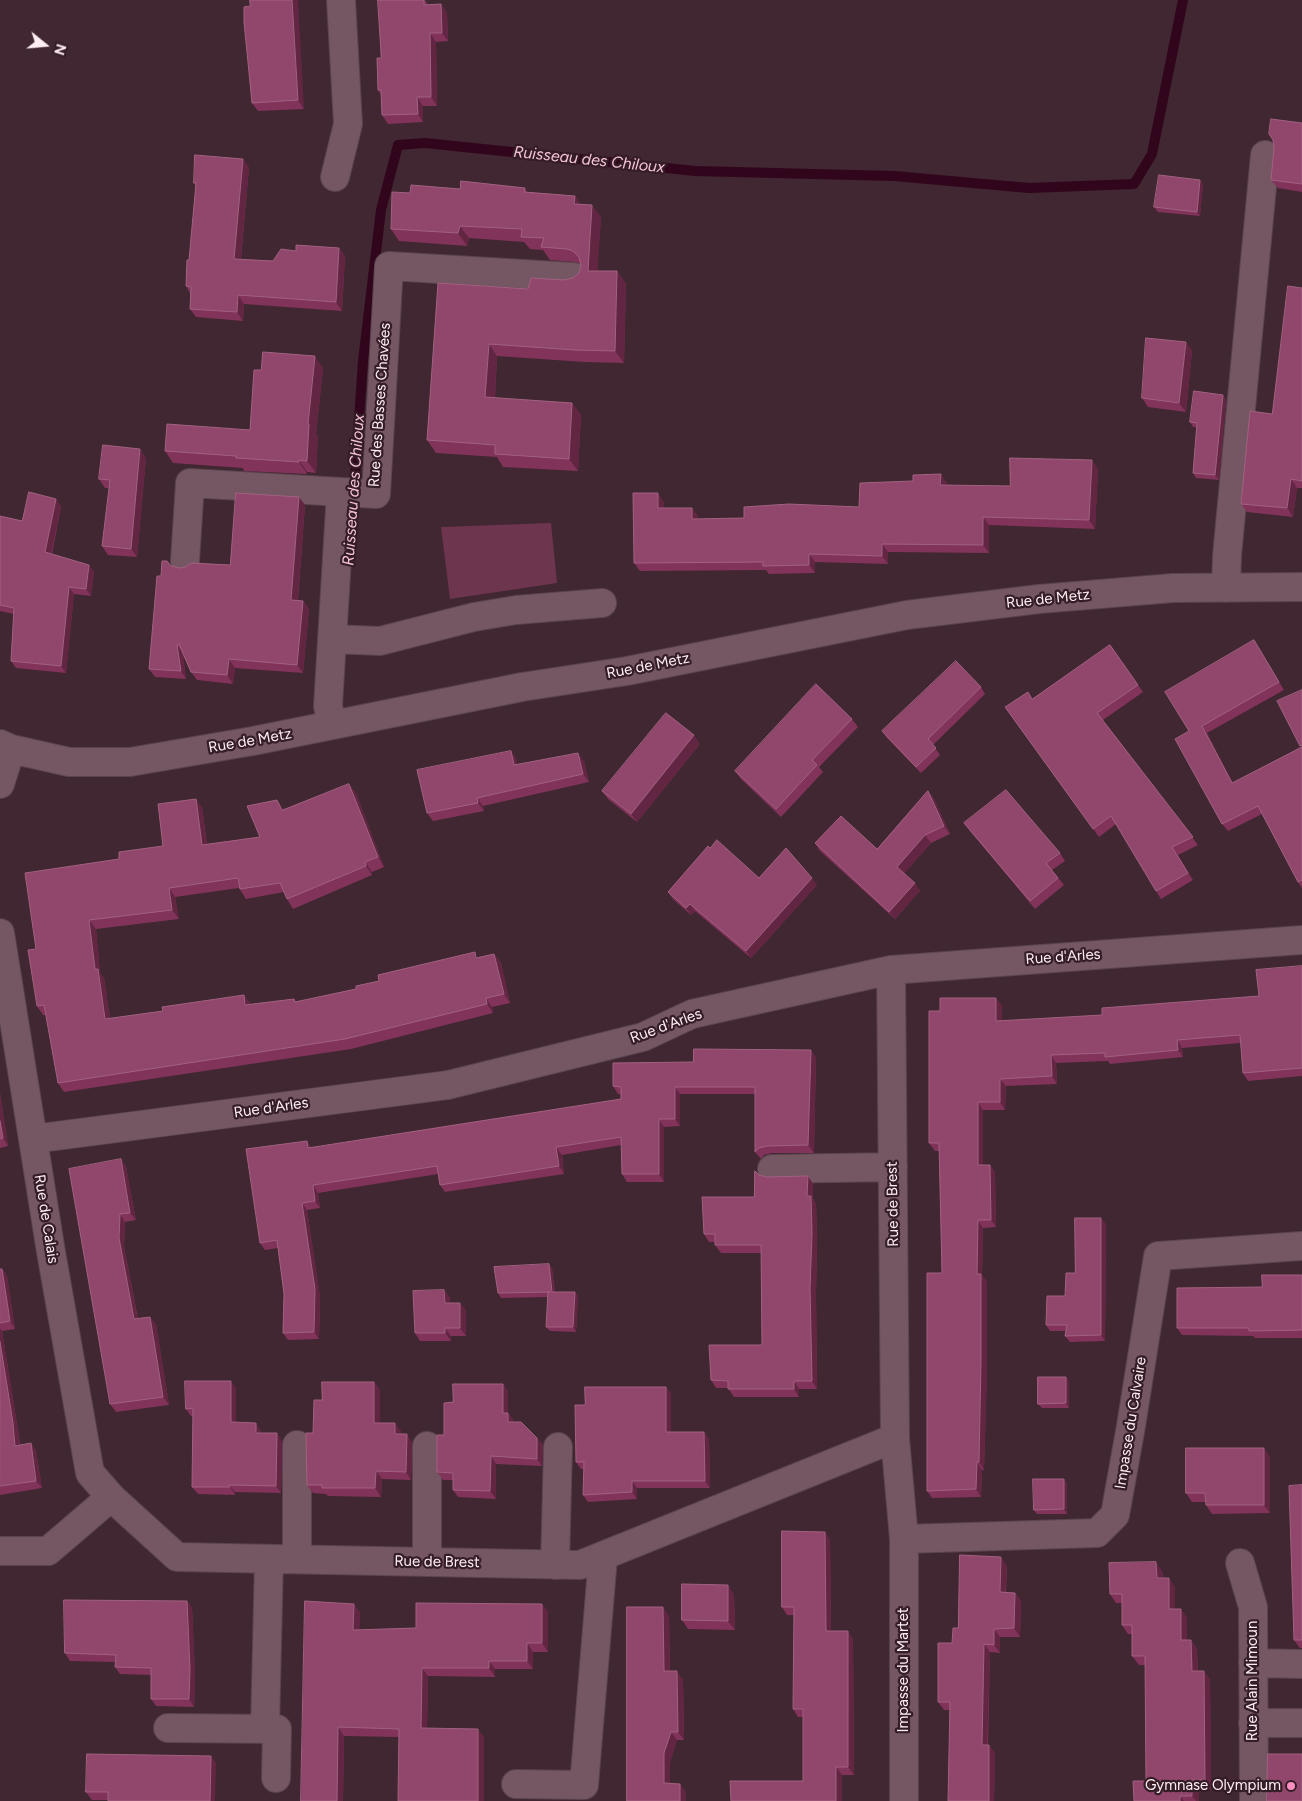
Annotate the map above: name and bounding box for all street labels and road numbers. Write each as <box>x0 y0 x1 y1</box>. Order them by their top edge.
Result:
street label: Rue des Basses Chavées <box>365 322 395 488</box>
street label: Rue de Metz <box>1005 586 1091 612</box>
street label: Rue de Metz <box>605 649 691 683</box>
street label: Rue de Metz <box>207 725 293 757</box>
street label: Rue d'Arles <box>1025 945 1101 969</box>
street label: Rue d'Arles <box>628 1005 704 1047</box>
street label: Rue d'Arles <box>233 1094 309 1122</box>
street label: Rue de Brest <box>883 1161 903 1247</box>
street label: Rue de Calais <box>30 1173 62 1265</box>
street label: Impasse du Calvaire <box>1112 1355 1150 1491</box>
street label: Rue de Brest <box>394 1552 480 1572</box>
street label: Impasse du Martet <box>895 1608 913 1732</box>
street label: Rue Alain Mimoun <box>1244 1621 1262 1741</box>

